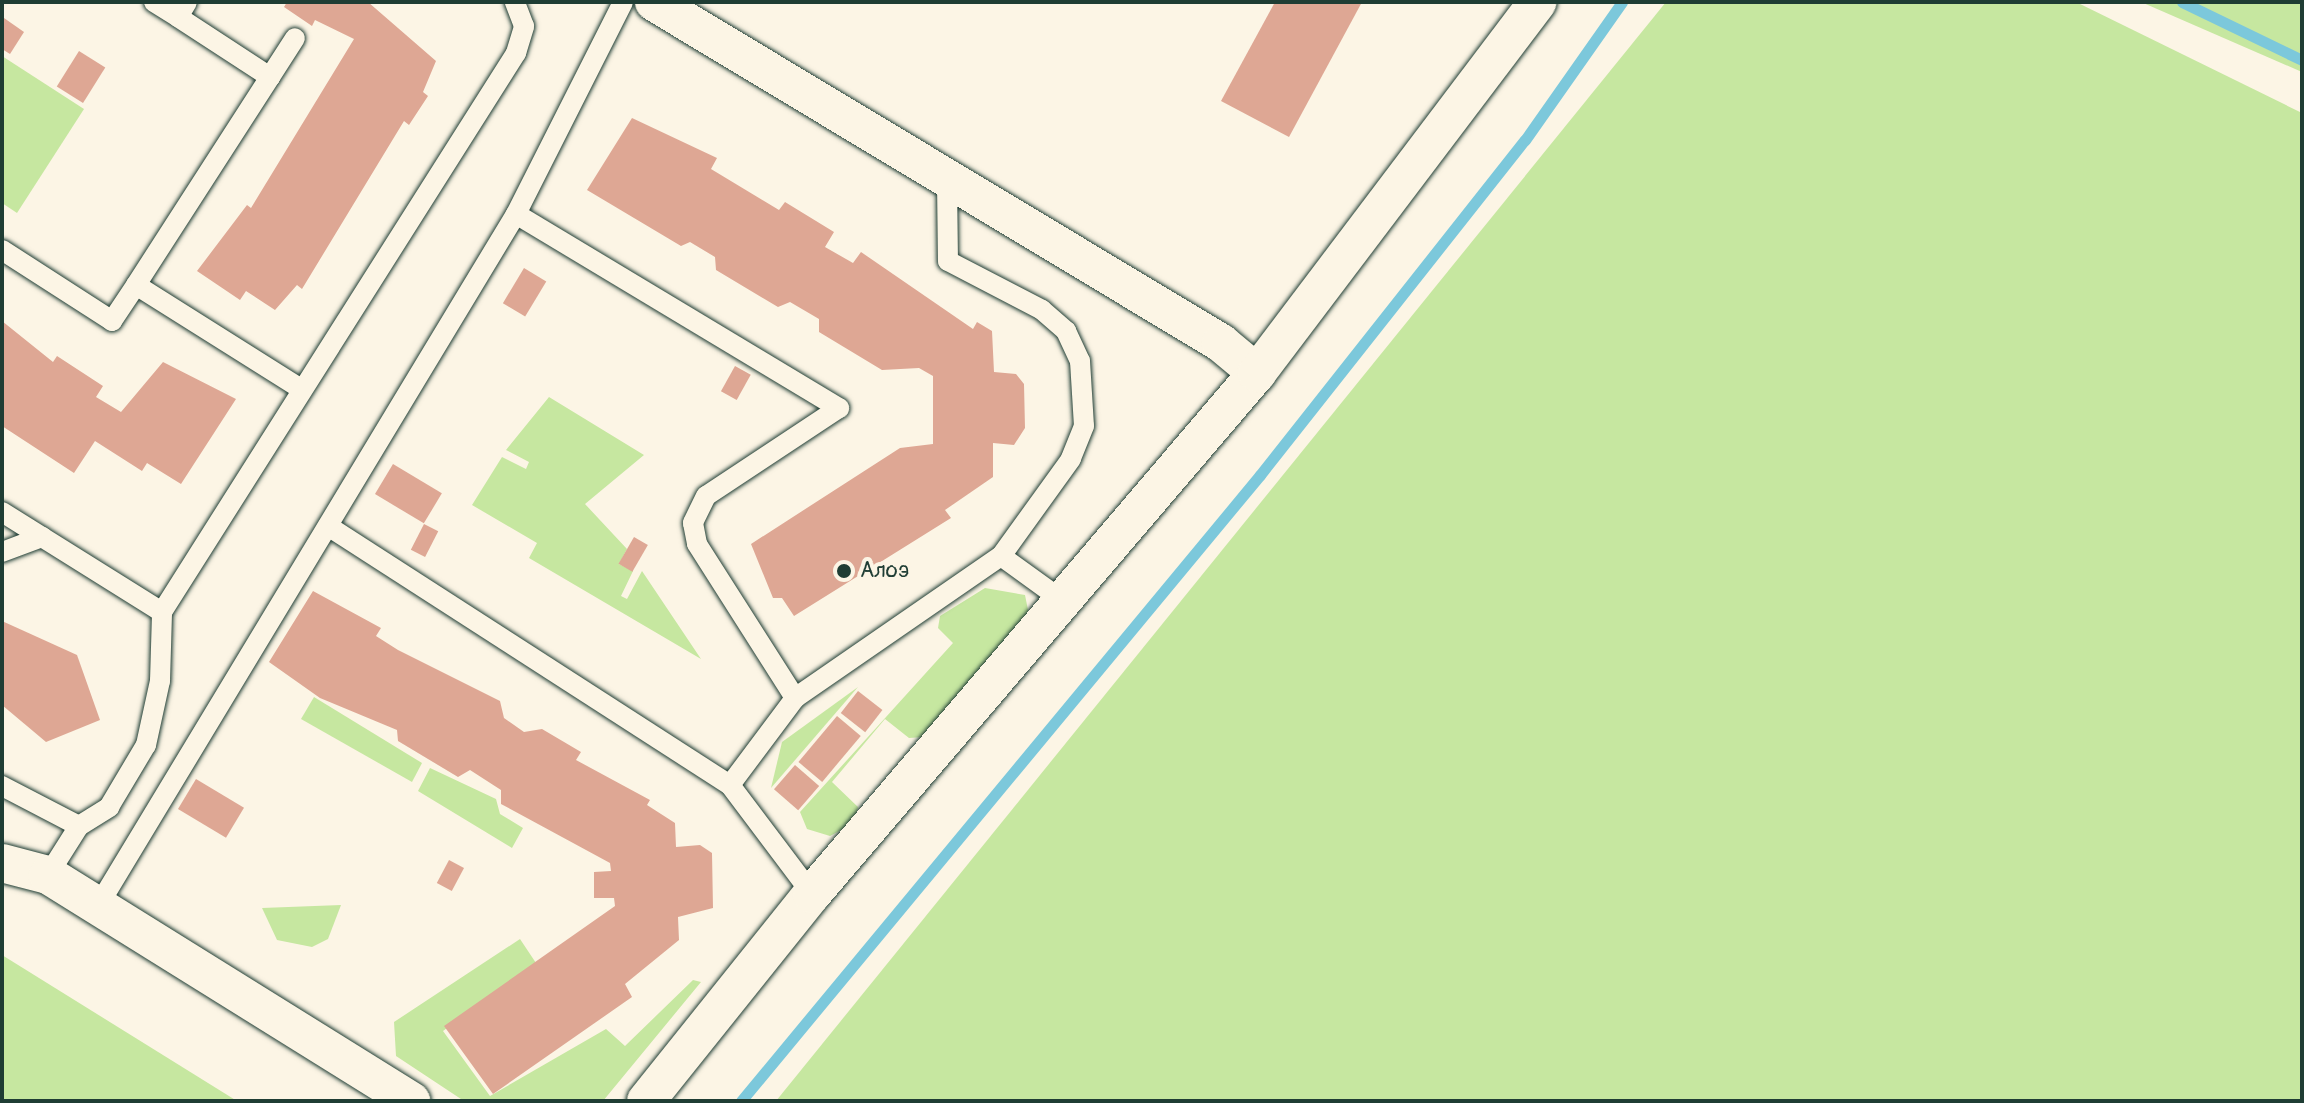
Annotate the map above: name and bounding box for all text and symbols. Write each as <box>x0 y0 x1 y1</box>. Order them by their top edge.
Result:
place label: Алоэ <box>860 558 909 584</box>
marker: Алоэ <box>835 562 853 580</box>

